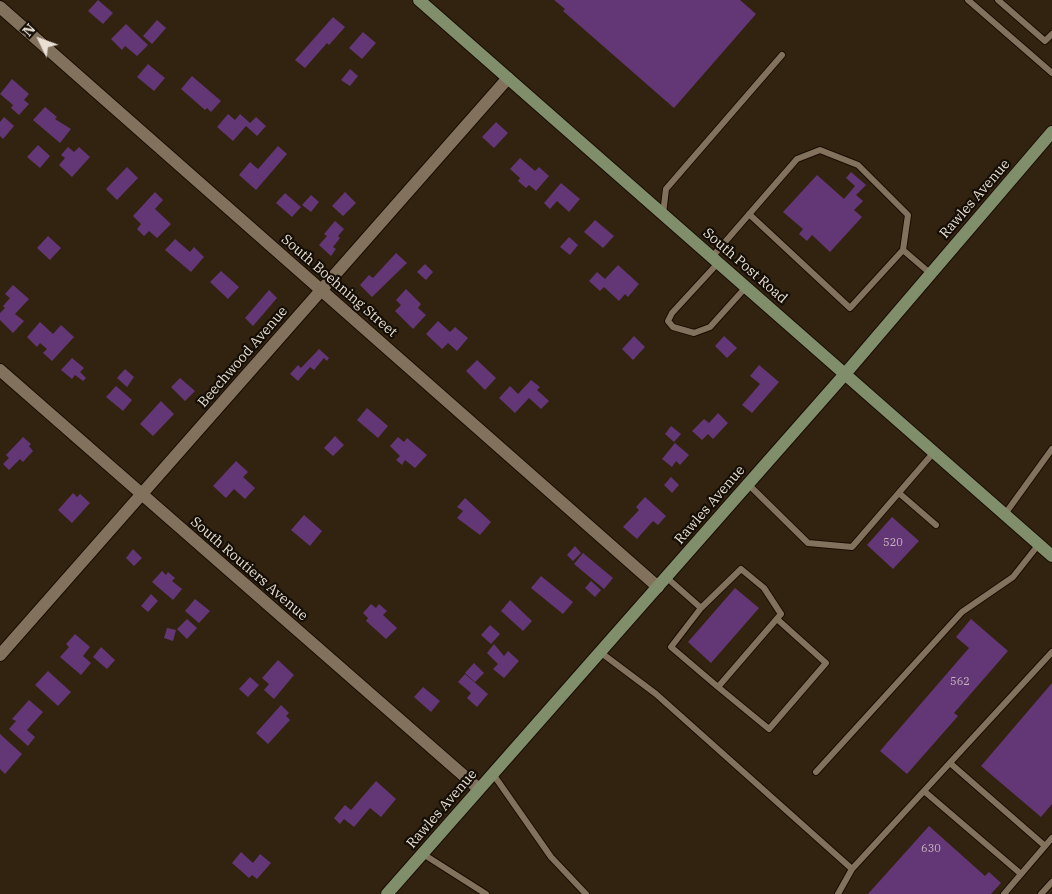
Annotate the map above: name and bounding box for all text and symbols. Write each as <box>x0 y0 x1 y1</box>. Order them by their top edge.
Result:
north arrow <box>15 15 65 65</box>
text: N <box>18 20 39 40</box>
street label: Rawles Avenue <box>936 156 1014 242</box>
street label: South Post Road <box>699 225 791 307</box>
street label: South Boehning Street <box>278 231 400 341</box>
street label: Beechwood Avenue <box>195 303 291 411</box>
street label: Rawles Avenue <box>671 462 749 548</box>
street label: South Routiers Avenue <box>187 514 311 624</box>
house number: 520 <box>883 536 903 550</box>
house number: 562 <box>950 675 970 689</box>
street label: Rawles Avenue <box>403 766 481 852</box>
house number: 630 <box>921 842 941 856</box>

